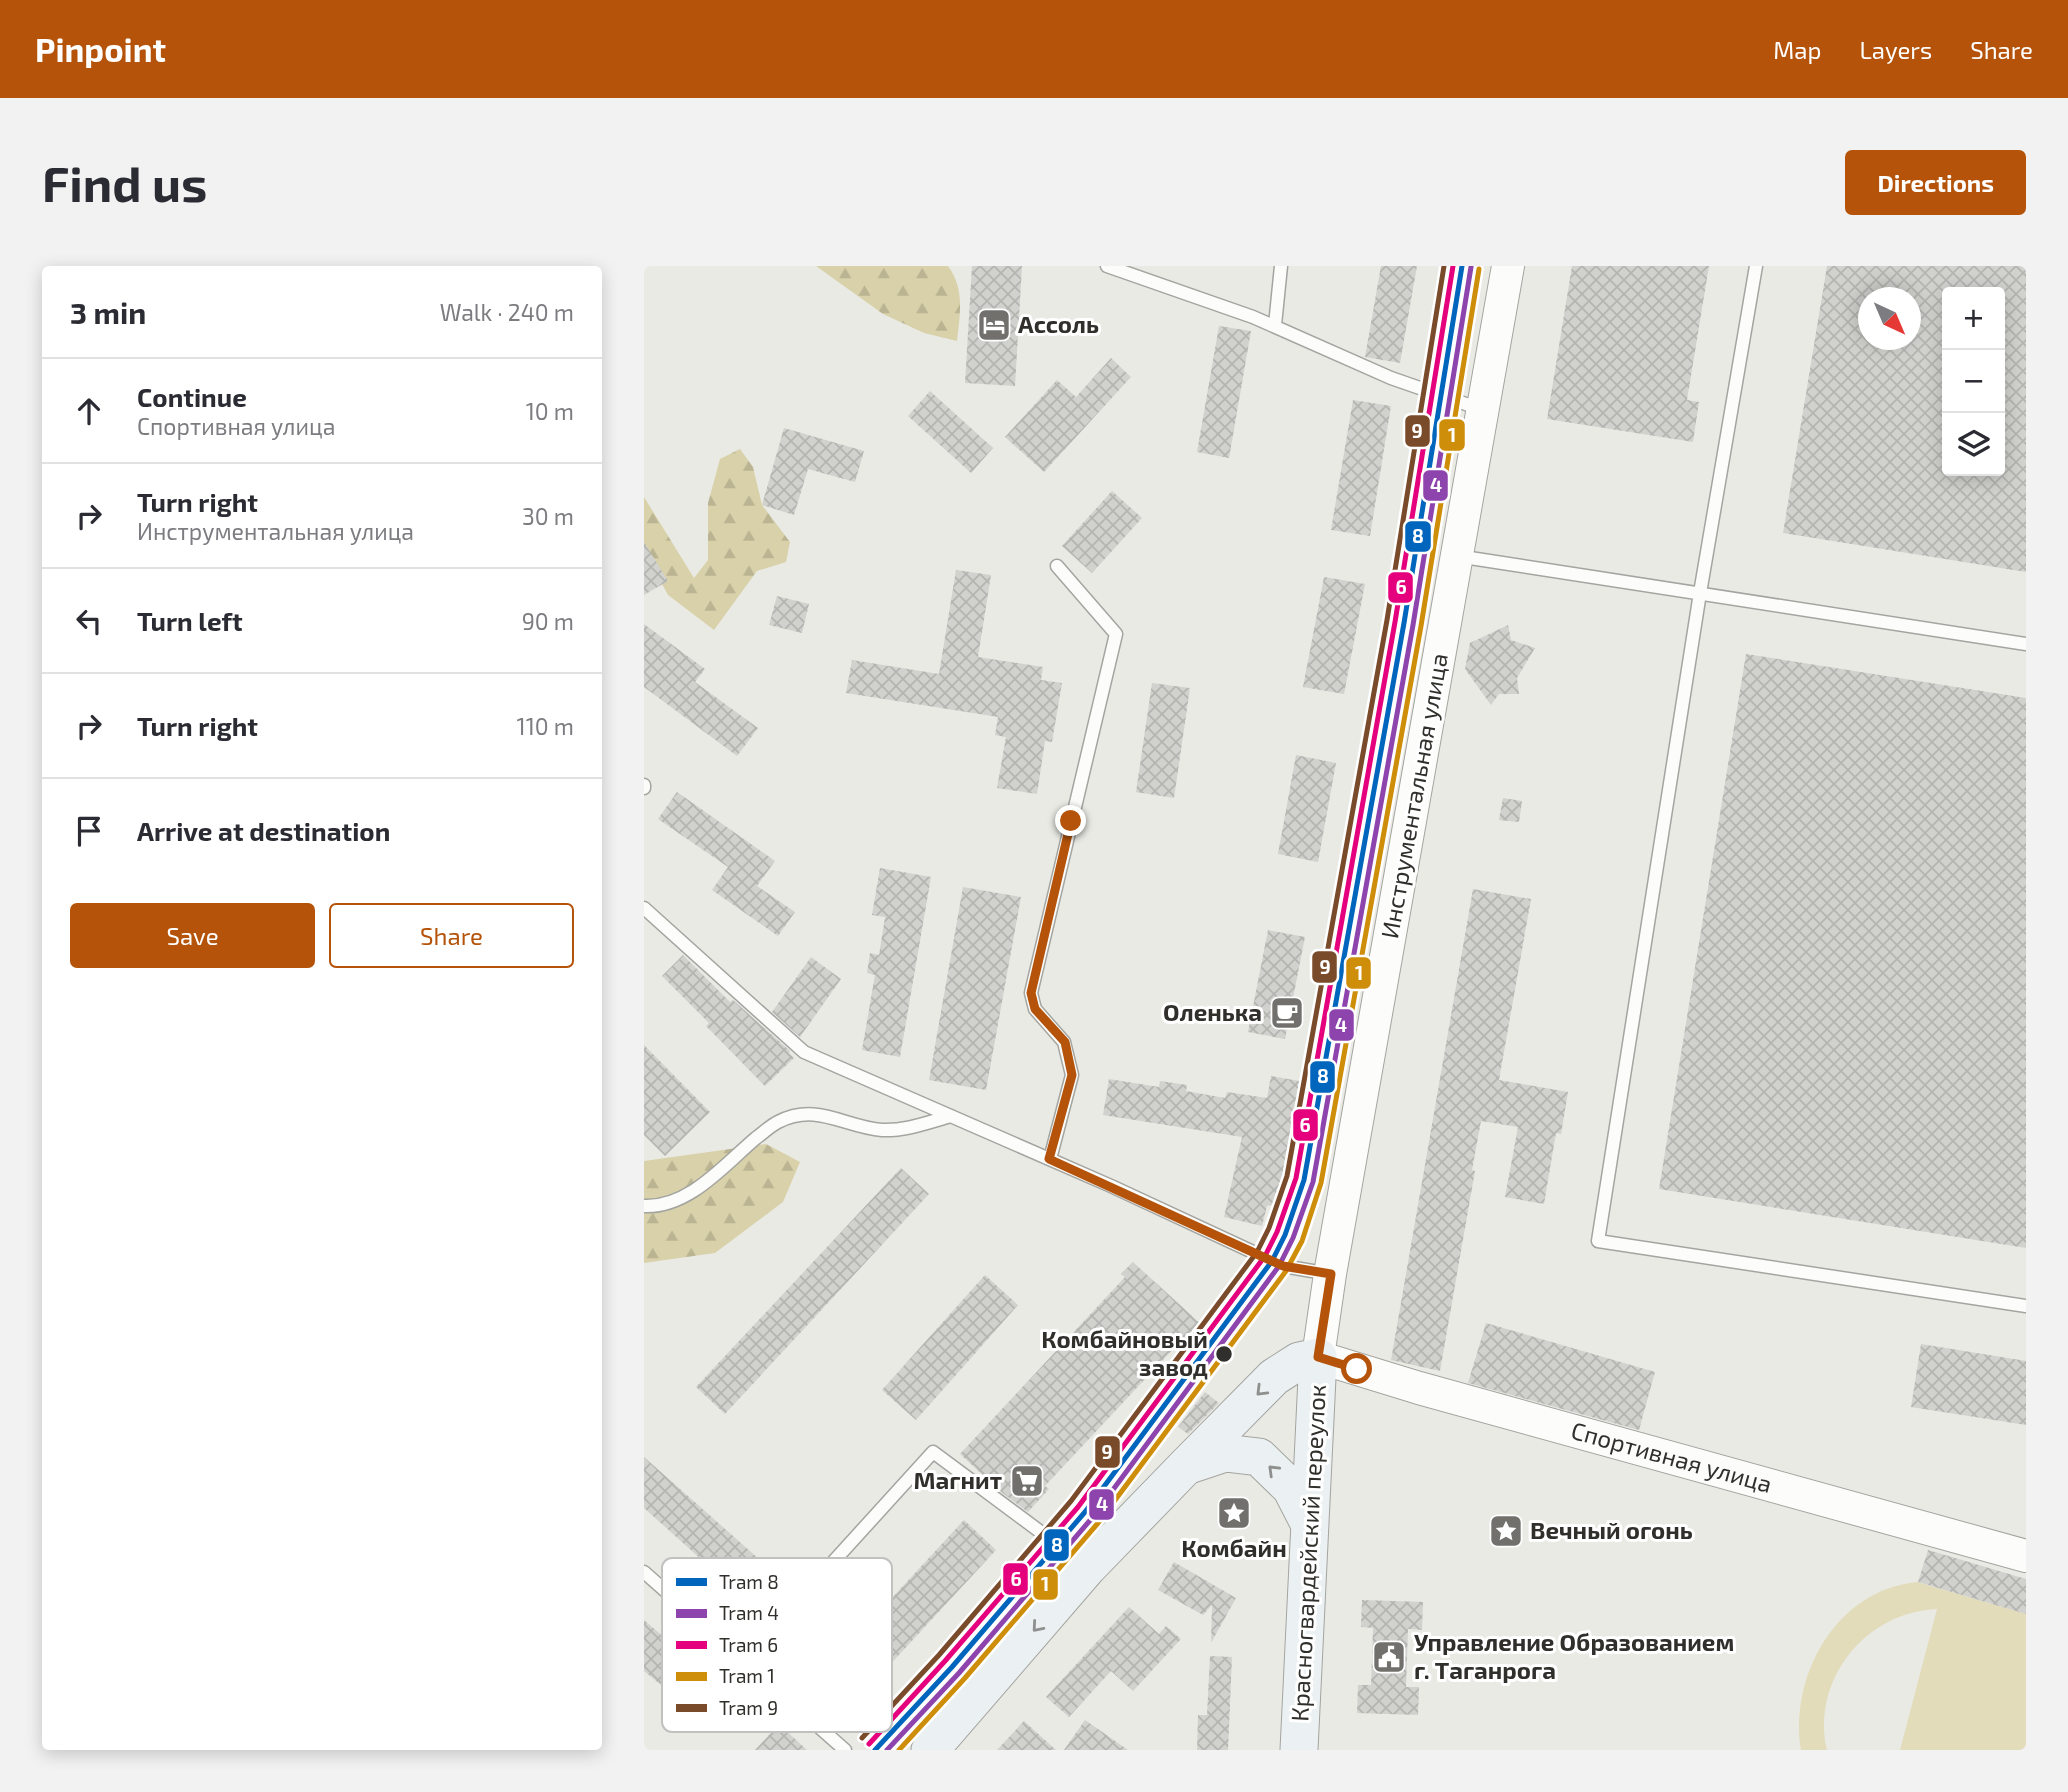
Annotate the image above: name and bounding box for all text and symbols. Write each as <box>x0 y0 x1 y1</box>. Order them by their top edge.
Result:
text: Pinpoint <box>35 29 166 69</box>
text: Map <box>1773 35 1821 64</box>
text: Layers <box>1859 35 1932 64</box>
text: Share <box>1970 35 2033 64</box>
button: Directions <box>1845 150 2026 215</box>
text: Find us <box>42 153 207 212</box>
north arrow <box>1858 287 1921 350</box>
map controls <box>1942 287 2005 476</box>
button: + <box>1942 287 2005 350</box>
text: 3 min <box>70 294 146 330</box>
text: Walk · 240 m <box>440 298 574 326</box>
hotel icon: Ассоль <box>975 306 1013 344</box>
place label: Ассоль <box>1018 309 1099 338</box>
button: − <box>1942 350 2005 413</box>
text: Continue <box>137 381 247 412</box>
icon: ahead <box>70 392 108 430</box>
text: 10 m <box>526 397 574 425</box>
text: Спортивная улица <box>137 412 335 440</box>
button: layers <box>1942 413 2005 476</box>
line badge: 9 <box>1404 414 1431 448</box>
line badge: 1 <box>1438 418 1466 452</box>
text: 9 <box>1411 419 1423 442</box>
text: 1 <box>1448 423 1456 446</box>
line badge: 4 <box>1422 469 1449 502</box>
text: 4 <box>1430 473 1442 496</box>
text: Turn right <box>137 486 258 517</box>
icon: right <box>70 497 108 535</box>
text: 30 m <box>522 502 574 530</box>
text: Инструментальная улица <box>137 517 414 545</box>
line badge: 8 <box>1404 520 1432 553</box>
text: 8 <box>1412 524 1424 547</box>
line badge: 6 <box>1387 571 1414 604</box>
text: 6 <box>1395 575 1407 598</box>
icon: left <box>70 602 108 640</box>
text: Turn left <box>137 605 243 636</box>
text: 90 m <box>522 607 574 635</box>
street label: Инструментальная улица <box>1374 651 1454 941</box>
icon: right <box>70 707 108 745</box>
text: Turn right <box>137 710 258 741</box>
text: 110 m <box>517 712 574 740</box>
route end <box>1055 805 1086 836</box>
icon: arrive <box>70 812 108 850</box>
text: Arrive at destination <box>137 815 390 846</box>
button: Save <box>70 903 315 968</box>
button: Share <box>329 903 574 968</box>
line badge: 9 <box>1311 950 1338 984</box>
text: 9 <box>1319 955 1331 978</box>
line badge: 1 <box>1345 956 1372 990</box>
text: 1 <box>1355 961 1363 984</box>
cafe icon: Оленька <box>1268 994 1306 1032</box>
place label: Оленька <box>1163 997 1262 1026</box>
line badge: 4 <box>1328 1008 1355 1042</box>
text: 4 <box>1335 1013 1347 1036</box>
line badge: 8 <box>1309 1060 1336 1094</box>
text: 8 <box>1317 1064 1329 1087</box>
line badge: 6 <box>1292 1108 1319 1142</box>
text: 6 <box>1299 1113 1311 1136</box>
place label: Комбайновый завод <box>1041 1324 1208 1381</box>
marker: Комбайновый завод <box>1214 1344 1234 1364</box>
route start <box>1341 1353 1372 1384</box>
one-way arrow <box>1256 1382 1269 1395</box>
street label: Красногвардейский переулок <box>1284 1383 1332 1722</box>
street label: Спортивная улица <box>1568 1415 1775 1498</box>
line badge: 9 <box>1094 1435 1121 1469</box>
text: 9 <box>1101 1440 1113 1463</box>
supermarket icon: Магнит <box>1008 1462 1046 1500</box>
place label: Магнит <box>913 1465 1002 1494</box>
one-way arrow <box>1269 1466 1282 1479</box>
line badge: 4 <box>1088 1488 1115 1521</box>
text: 4 <box>1096 1492 1108 1515</box>
place icon: Комбайн <box>1215 1494 1253 1532</box>
place icon: Вечный огонь <box>1487 1512 1525 1550</box>
place label: Вечный огонь <box>1530 1515 1693 1544</box>
line badge: 8 <box>1043 1528 1070 1562</box>
text: 8 <box>1051 1533 1063 1556</box>
place label: Комбайн <box>1181 1533 1287 1562</box>
legend <box>662 1558 892 1732</box>
line badge: 6 <box>1002 1562 1029 1596</box>
text: 6 <box>1010 1567 1022 1590</box>
line badge: 1 <box>1032 1568 1059 1601</box>
text: Tram 8 <box>719 1570 779 1593</box>
text: 1 <box>1041 1572 1049 1595</box>
text: Tram 4 <box>719 1601 779 1624</box>
one-way arrow <box>1033 1618 1045 1631</box>
place label: Управление Образованием г. Таганрога <box>1414 1627 1734 1684</box>
text: Tram 6 <box>719 1633 778 1656</box>
public building icon: Управление Образованием г. Таганрога <box>1370 1638 1408 1676</box>
text: Tram 1 <box>719 1664 775 1687</box>
text: Tram 9 <box>719 1696 778 1719</box>

